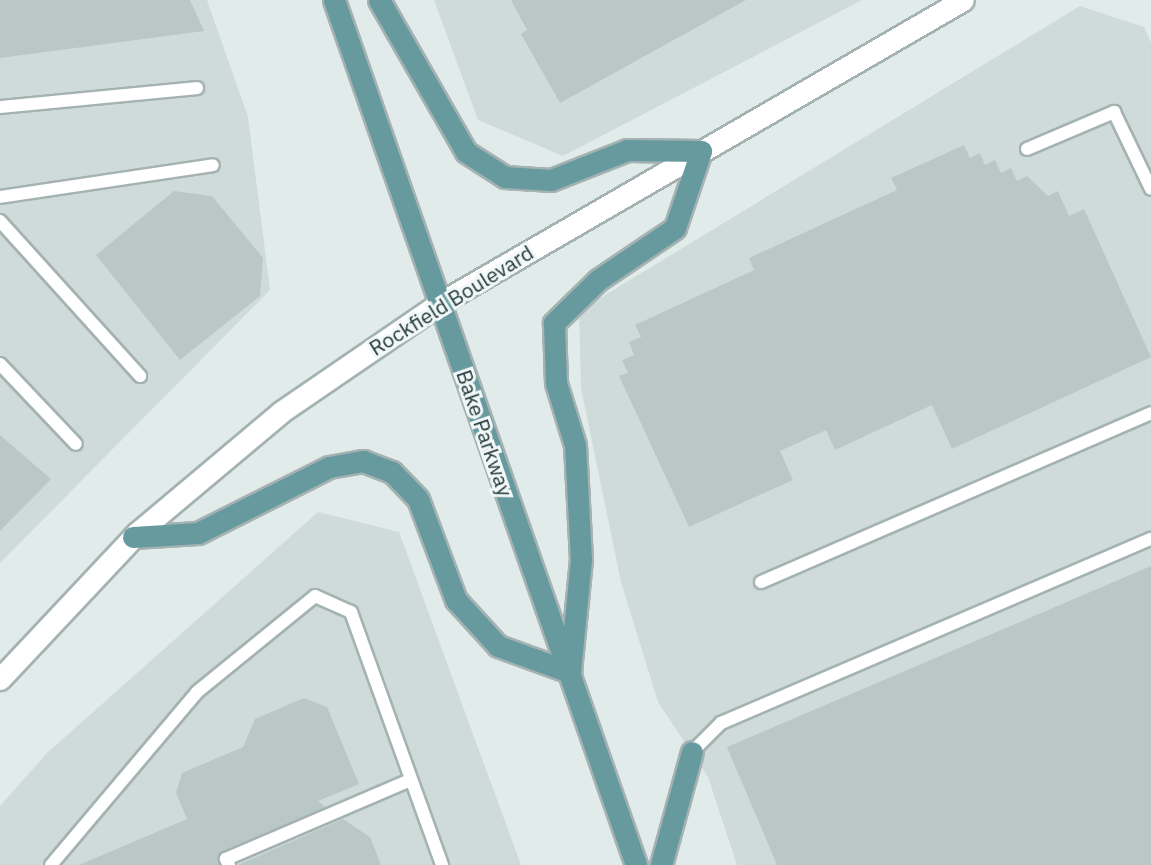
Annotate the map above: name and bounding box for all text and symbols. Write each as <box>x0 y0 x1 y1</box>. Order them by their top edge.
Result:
street label: Rockfield Boulevard <box>364 239 538 361</box>
street label: Bake Parkway <box>452 366 518 500</box>

